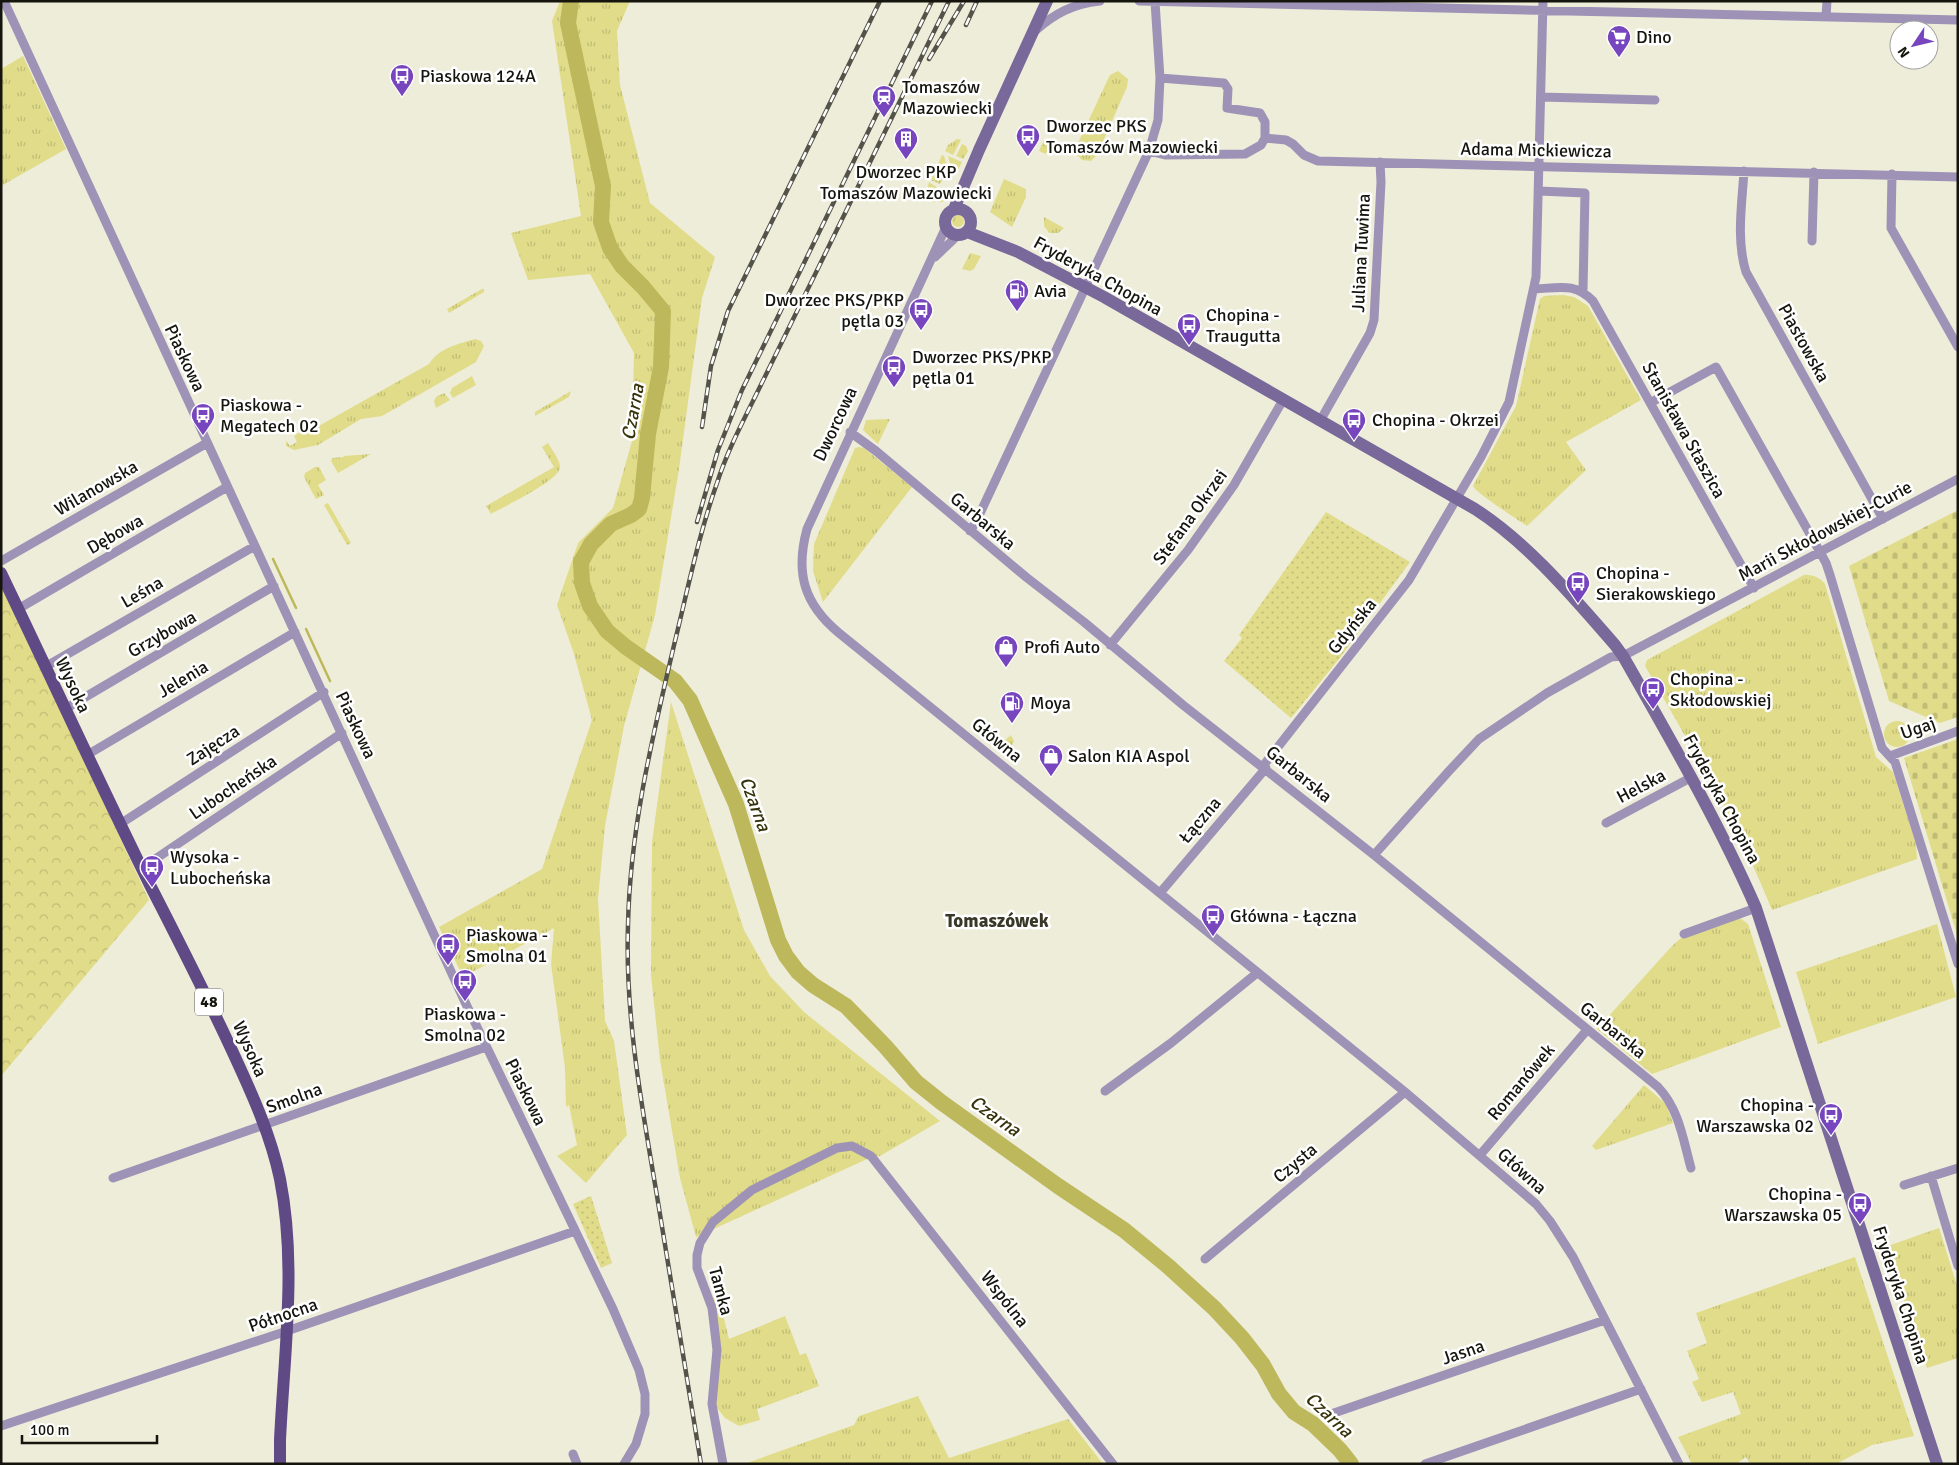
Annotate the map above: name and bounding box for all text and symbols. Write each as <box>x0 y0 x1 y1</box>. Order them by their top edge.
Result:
north arrow <box>1889 20 1939 70</box>
supermarket icon: Dino <box>1606 24 1632 58</box>
place label: Dino <box>1636 26 1672 48</box>
text: N <box>1894 43 1914 61</box>
bus stop icon: Piaskowa 124A <box>389 63 415 97</box>
place label: Piaskowa 124A <box>420 65 536 87</box>
place label: Tomaszów Mazowiecki <box>902 76 992 119</box>
station icon: Tomaszów Mazowiecki <box>871 84 897 118</box>
place label: Dworzec PKS Tomaszów Mazowiecki <box>1046 115 1218 158</box>
bus stop icon: Dworzec PKS Tomaszów Mazowiecki <box>1015 123 1041 157</box>
building icon: Dworzec PKP Tomaszów Mazowiecki <box>893 126 919 160</box>
street label: Adama Mickiewicza <box>1460 138 1612 162</box>
place label: Dworzec PKP Tomaszów Mazowiecki <box>820 161 992 204</box>
street label: Juliana Tuwima <box>1347 193 1375 313</box>
street label: Fryderyka Chopina <box>1030 231 1166 321</box>
fuel station icon: Avia <box>1004 278 1030 312</box>
place label: Avia <box>1034 280 1067 302</box>
place label: Dworzec PKS/PKP pętla 03 <box>765 289 904 332</box>
bus stop icon: Dworzec PKS/PKP pętla 03 <box>908 297 934 331</box>
street label: Piastowska <box>1773 300 1835 386</box>
place label: Chopina - Traugutta <box>1206 304 1281 347</box>
bus stop icon: Chopina - Traugutta <box>1176 312 1202 346</box>
street label: Piaskowa <box>160 321 210 395</box>
place label: Dworzec PKS/PKP pętla 01 <box>912 346 1051 389</box>
bus stop icon: Dworzec PKS/PKP pętla 01 <box>881 354 907 388</box>
street label: Stanisława Staszica <box>1637 358 1731 502</box>
water label: Czarna <box>616 381 650 442</box>
street label: Dworcowa <box>808 383 862 465</box>
place label: Piaskowa - Megatech 02 <box>220 394 319 437</box>
bus stop icon: Piaskowa - Megatech 02 <box>190 402 216 436</box>
bus stop icon: Chopina - Okrzei <box>1341 407 1367 441</box>
place label: Chopina - Okrzei <box>1372 409 1499 431</box>
street label: Wilanowska <box>50 455 142 521</box>
street label: Stefana Okrzei <box>1148 465 1232 569</box>
street label: Marii Skłodowskiej-Curie <box>1734 476 1916 586</box>
street label: Garbarska <box>946 487 1020 555</box>
street label: Dębowa <box>83 509 147 559</box>
place label: Chopina - Sierakowskiego <box>1596 562 1716 605</box>
bus stop icon: Chopina - Sierakowskiego <box>1565 570 1591 604</box>
street label: Leśna <box>117 571 167 613</box>
street label: Gdyńska <box>1323 594 1381 658</box>
street label: Grzybowa <box>124 606 200 662</box>
shop icon: Profi Auto <box>993 634 1019 668</box>
place label: Profi Auto <box>1024 636 1100 658</box>
street label: Wysoka <box>51 654 95 716</box>
street label: Jelenia <box>154 655 212 703</box>
place label: Chopina - Skłodowskiej <box>1670 668 1772 711</box>
bus stop icon: Chopina - Skłodowskiej <box>1640 676 1666 710</box>
street label: Piaskowa <box>331 688 381 762</box>
fuel station icon: Moya <box>999 690 1025 724</box>
place label: Moya <box>1030 692 1071 714</box>
street label: Ugaj <box>1898 712 1938 744</box>
street label: Główna <box>967 713 1027 767</box>
street label: Zajęcza <box>182 720 244 770</box>
street label: Fryderyka Chopina <box>1679 730 1765 868</box>
street label: Garbarska <box>1262 741 1336 807</box>
shop icon: Salon KIA Aspol <box>1038 743 1064 777</box>
place label: Salon KIA Aspol <box>1068 745 1189 767</box>
street label: Lubocheńska <box>185 750 281 824</box>
street label: Helska <box>1613 764 1669 808</box>
water label: Czarna <box>734 773 776 836</box>
street label: Łączna <box>1174 792 1226 848</box>
place label: Wysoka - Lubocheńska <box>170 846 271 889</box>
bus stop icon: Wysoka - Lubocheńska <box>139 854 165 888</box>
bus stop icon: Główna - Łączna <box>1200 903 1226 937</box>
place label: Główna - Łączna <box>1230 905 1357 927</box>
district label: Tomaszówek <box>945 909 1049 933</box>
place label: Piaskowa - Smolna 01 <box>466 924 548 967</box>
bus stop icon: Piaskowa - Smolna 01 <box>435 932 461 966</box>
bus stop icon: Piaskowa - Smolna 02 <box>452 968 478 1002</box>
road number: 48 <box>195 989 223 1016</box>
street label: Garbarska <box>1576 997 1650 1063</box>
place label: Piaskowa - Smolna 02 <box>424 1003 506 1046</box>
street label: Wysoka <box>228 1018 272 1080</box>
street label: Romanówek <box>1483 1039 1559 1125</box>
street label: Piaskowa <box>500 1055 552 1129</box>
street label: Smolna <box>263 1078 325 1118</box>
water label: Czarna <box>965 1090 1026 1143</box>
place label: Chopina - Warszawska 02 <box>1696 1094 1814 1137</box>
bus stop icon: Chopina - Warszawska 02 <box>1818 1102 1844 1136</box>
street label: Czysta <box>1269 1138 1321 1188</box>
street label: Główna <box>1493 1143 1551 1199</box>
place label: Chopina - Warszawska 05 <box>1724 1183 1842 1226</box>
bus stop icon: Chopina - Warszawska 05 <box>1847 1191 1873 1225</box>
street label: Fryderyka Chopina <box>1868 1223 1934 1367</box>
street label: Tamka <box>704 1264 738 1318</box>
street label: Wspólna <box>976 1266 1034 1332</box>
street label: Północna <box>246 1293 320 1337</box>
street label: Jasna <box>1439 1335 1487 1369</box>
water label: Czarna <box>1300 1387 1359 1444</box>
scale bar <box>22 1412 158 1444</box>
text: 100 m <box>30 1421 70 1439</box>

